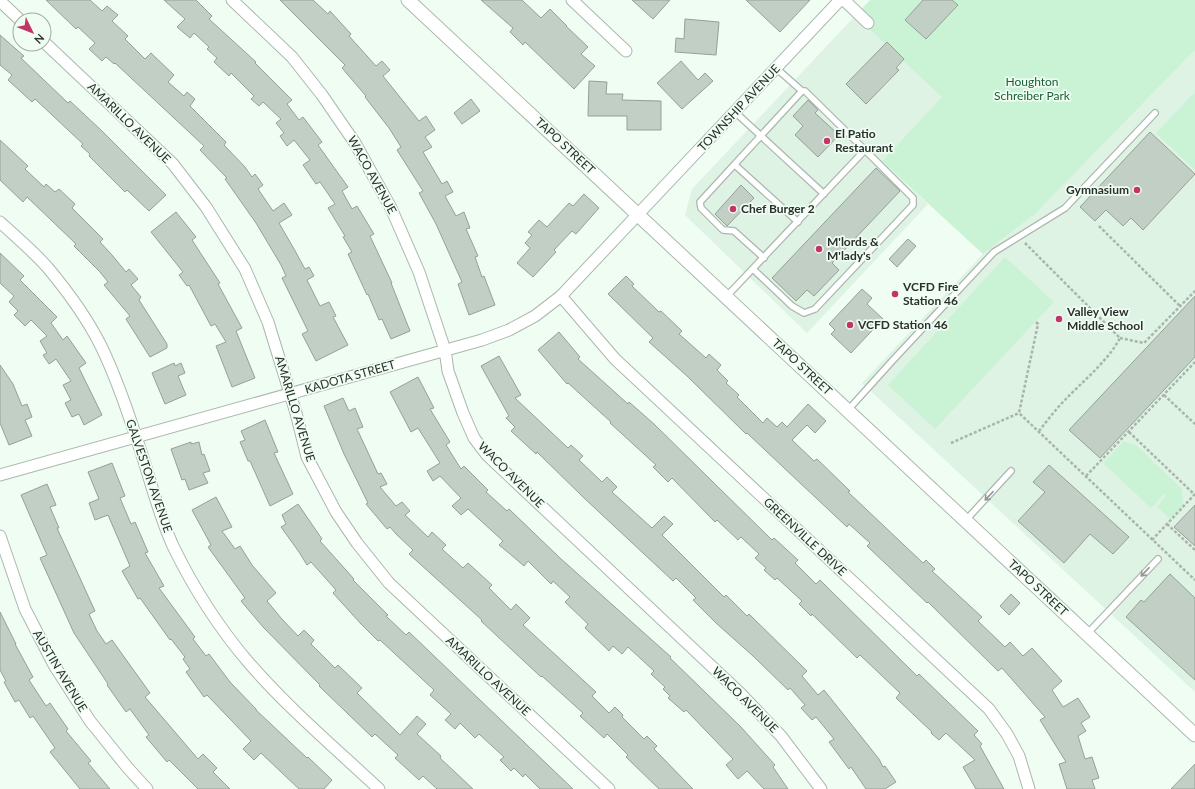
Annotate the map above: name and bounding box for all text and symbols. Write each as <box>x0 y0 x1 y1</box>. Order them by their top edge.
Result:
north arrow <box>12 12 52 52</box>
text: N <box>32 32 47 47</box>
street label: TOWNSHIP AVENUE <box>694 61 783 154</box>
park label: Houghton Schreiber Park <box>994 74 1071 103</box>
street label: AMARILLO AVENUE <box>85 79 174 166</box>
street label: TAPO STREET <box>532 114 598 177</box>
place label: El Patio Restaurant <box>835 126 893 155</box>
street label: WACO AVENUE <box>345 133 400 217</box>
marker: El Patio Restaurant <box>822 136 832 146</box>
place label: Gymnasium <box>1066 182 1129 197</box>
marker: Gymnasium <box>1132 185 1142 195</box>
place label: Chef Burger 2 <box>741 201 815 216</box>
marker: Chef Burger 2 <box>728 204 738 214</box>
place label: M'lords & M'lady's <box>827 234 879 263</box>
marker: M'lords & M'lady's <box>814 244 824 254</box>
place label: VCFD Fire Station 46 <box>902 279 959 308</box>
marker: VCFD Fire Station 46 <box>890 289 900 299</box>
place label: Valley View Middle School <box>1066 304 1143 333</box>
marker: Valley View Middle School <box>1054 314 1064 324</box>
place label: VCFD Station 46 <box>857 317 948 332</box>
marker: VCFD Station 46 <box>845 320 855 330</box>
street label: TAPO STREET <box>769 335 835 398</box>
street label: AMARILLO AVENUE <box>272 354 319 464</box>
street label: KADOTA STREET <box>303 356 397 397</box>
street label: GALVESTON AVENUE <box>123 417 176 535</box>
street label: WACO AVENUE <box>475 438 548 511</box>
one-way arrow <box>984 491 993 501</box>
street label: GREENVILLE DRIVE <box>761 494 850 579</box>
street label: TAPO STREET <box>1005 556 1071 619</box>
one-way arrow <box>1141 567 1150 577</box>
street label: AUSTIN AVENUE <box>30 627 91 715</box>
street label: AMARILLO AVENUE <box>443 633 534 719</box>
street label: WACO AVENUE <box>709 663 782 736</box>

